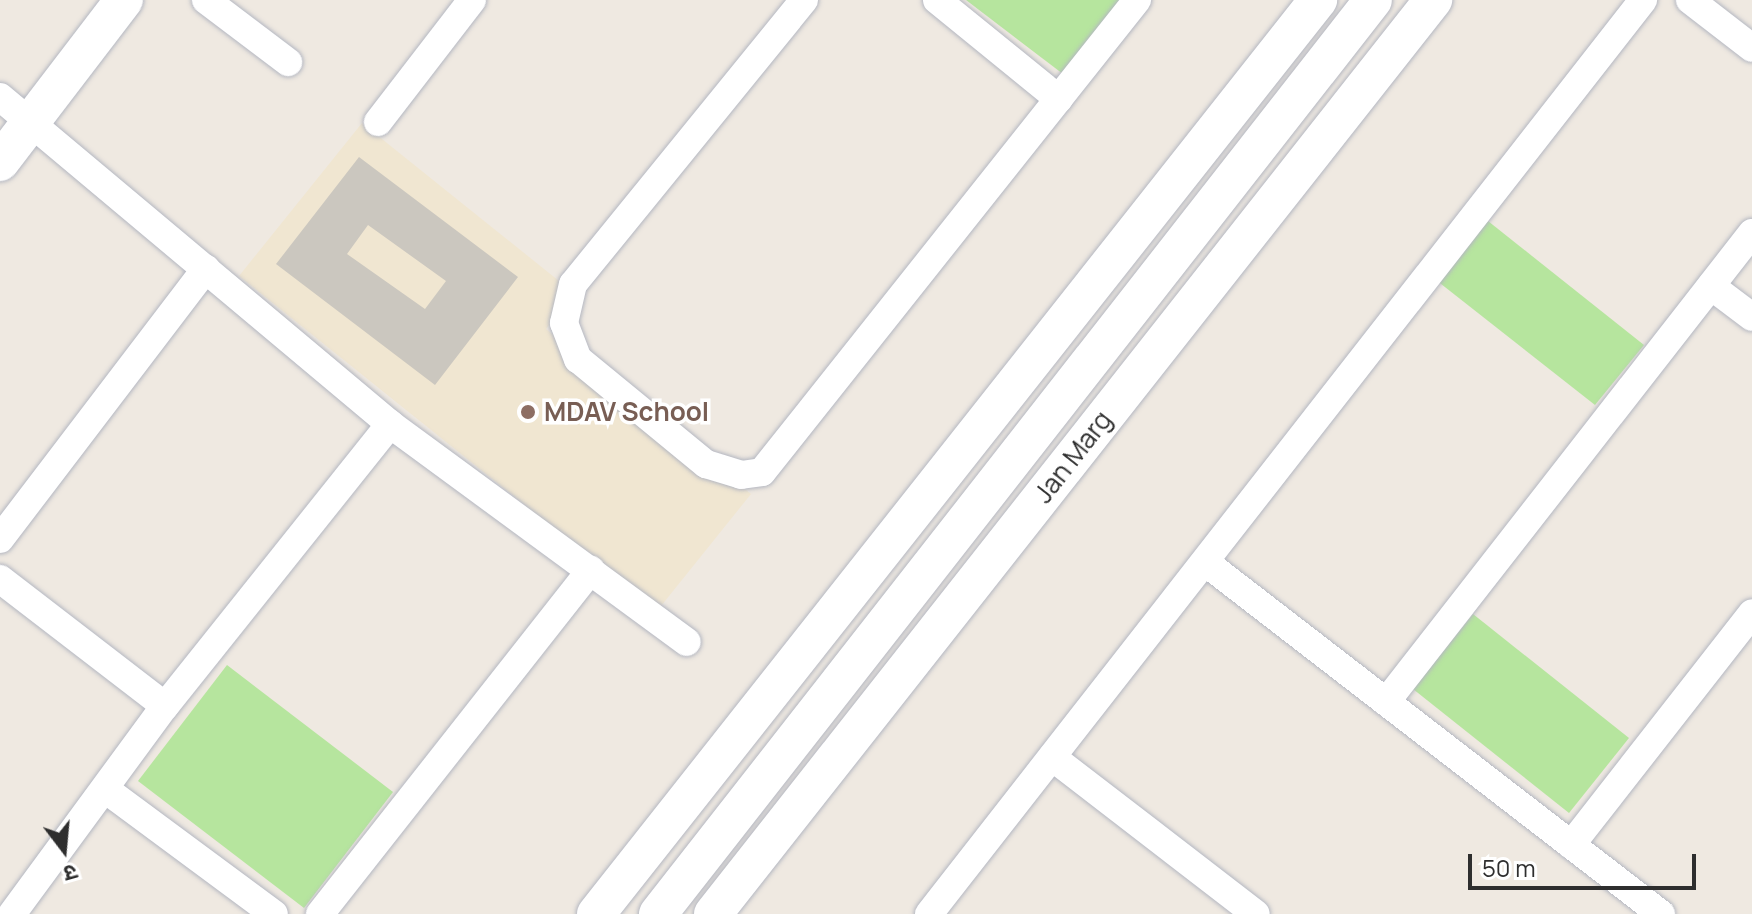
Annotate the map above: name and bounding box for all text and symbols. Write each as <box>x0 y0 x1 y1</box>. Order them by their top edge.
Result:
place label: MDAV School <box>544 396 709 428</box>
marker: MDAV School <box>519 403 537 421</box>
street label: Jan Marg <box>1028 405 1118 509</box>
north arrow <box>24 810 104 890</box>
scale bar <box>1472 838 1700 888</box>
text: 50 m <box>1482 851 1536 884</box>
text: उ <box>60 857 81 889</box>

